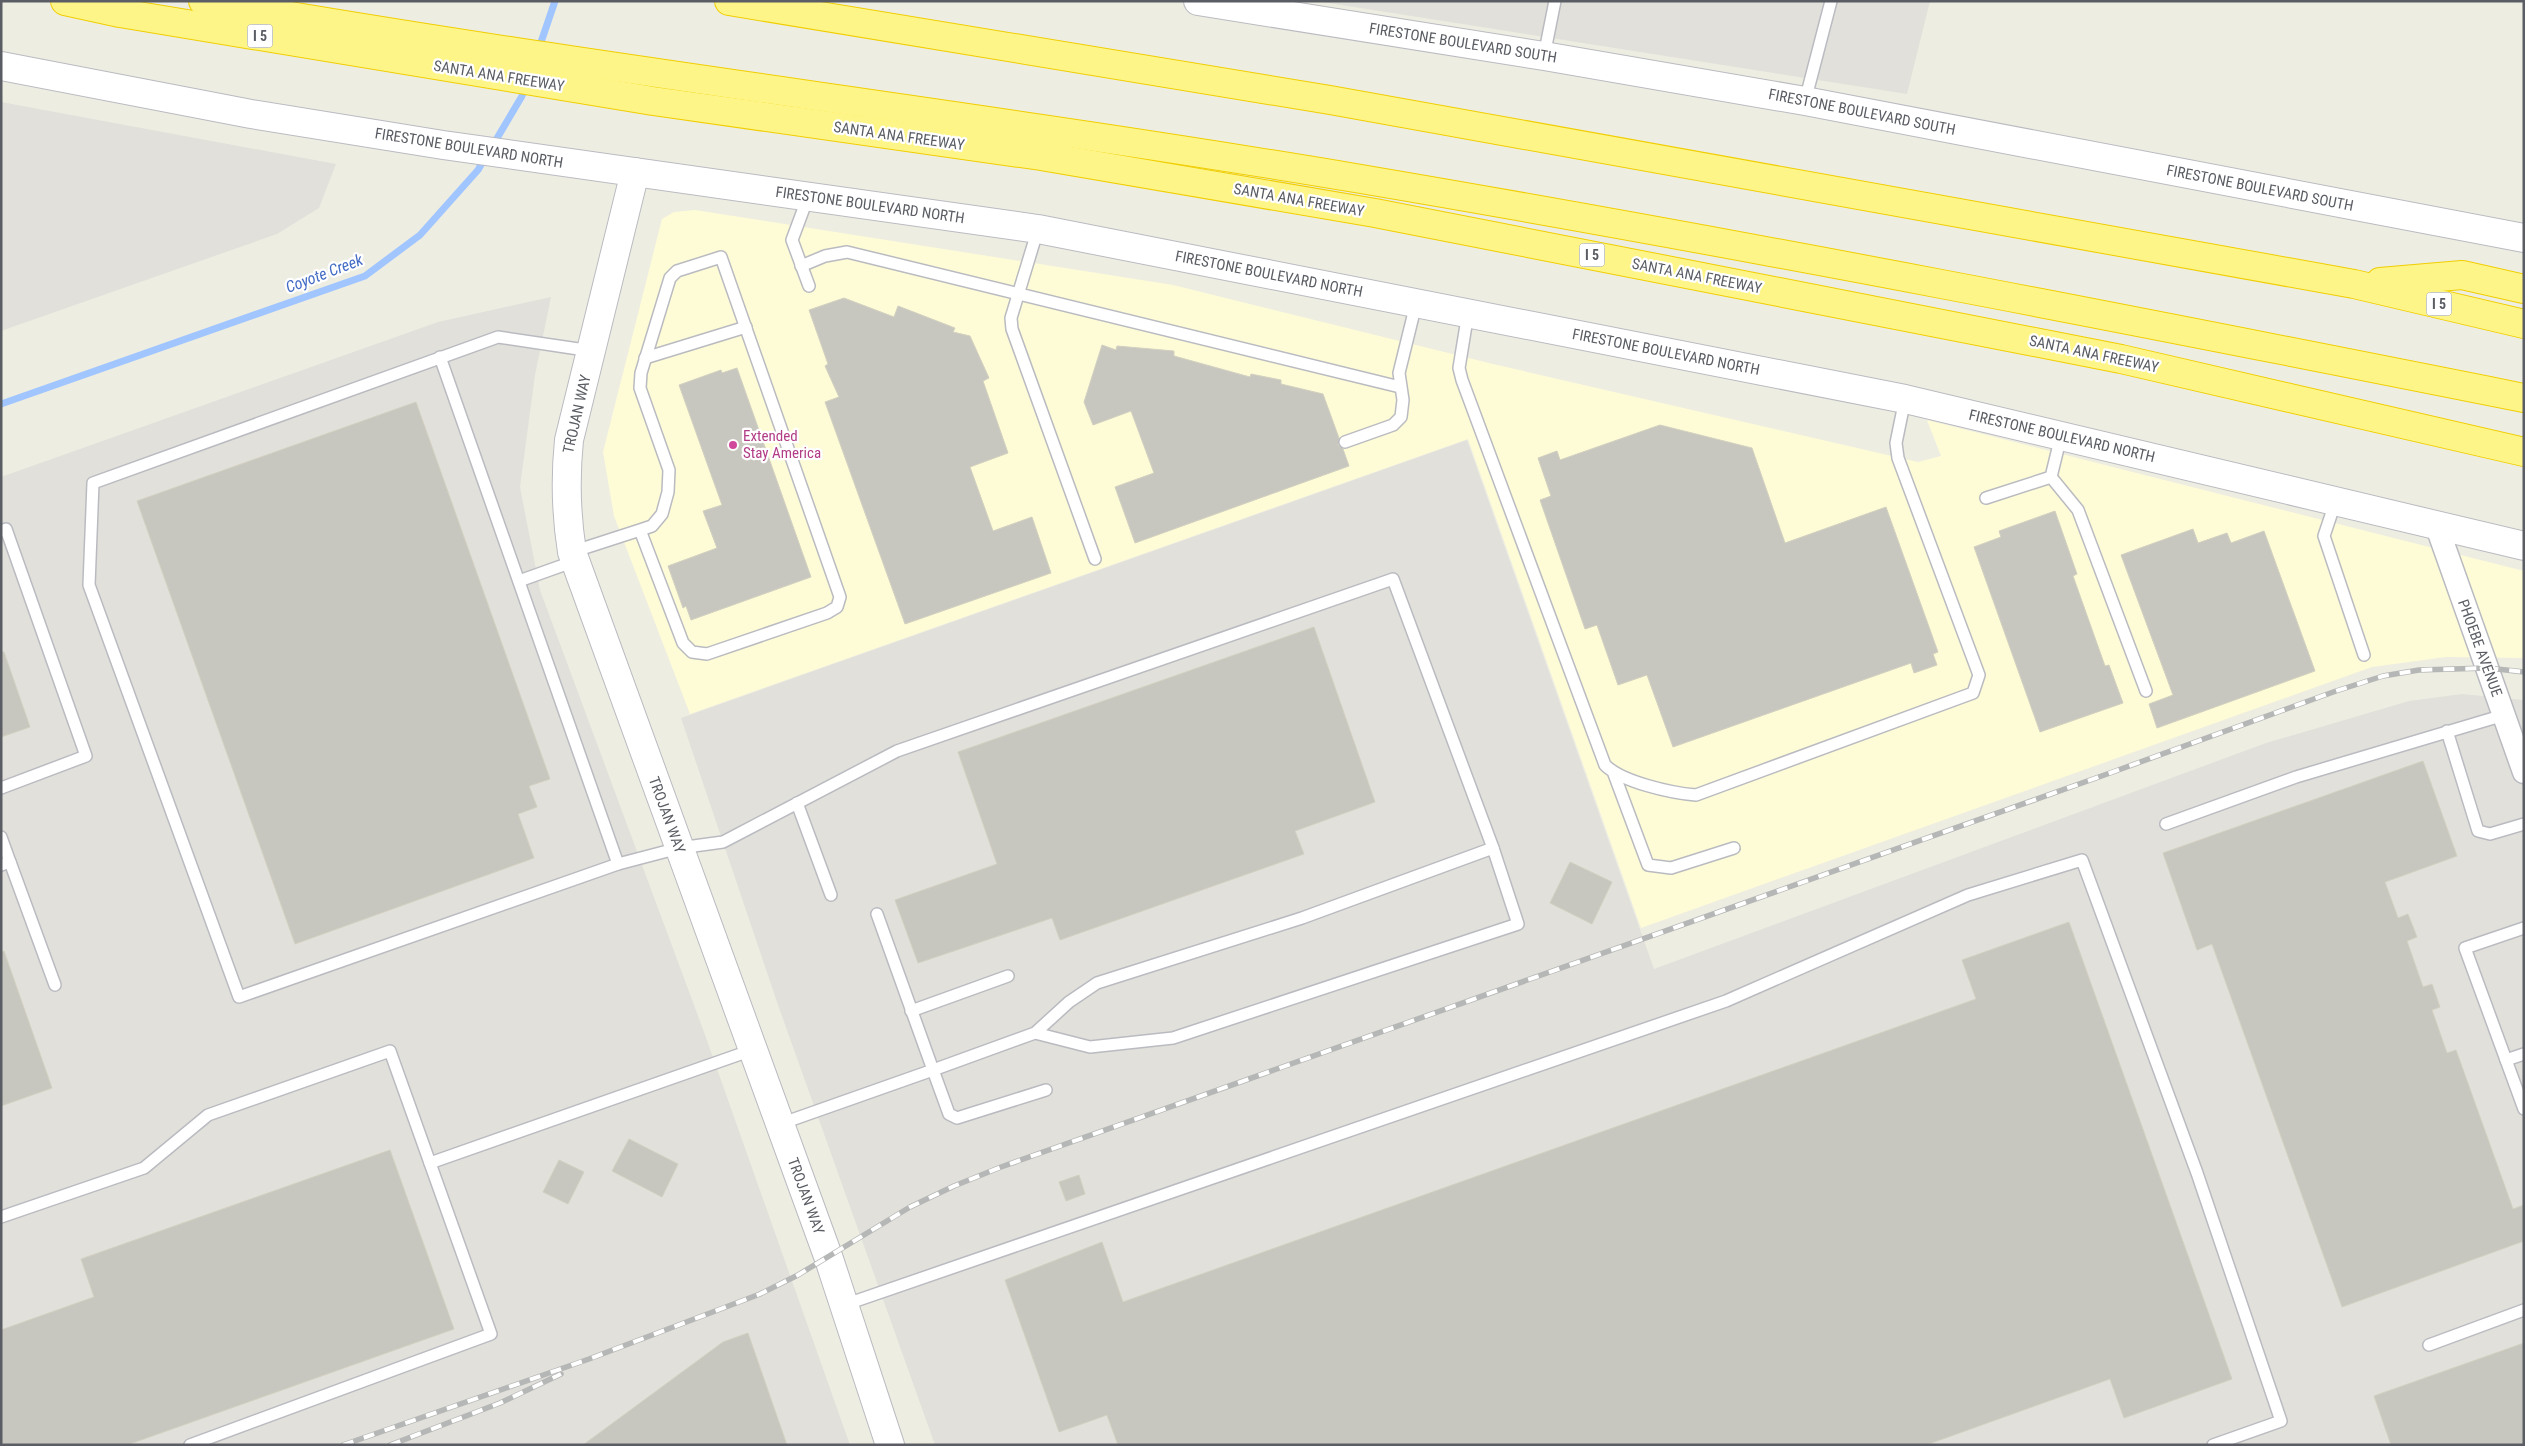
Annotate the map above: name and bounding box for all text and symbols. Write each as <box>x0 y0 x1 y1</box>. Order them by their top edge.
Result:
street label: FIRESTONE BOULEVARD SOUTH <box>1368 19 1558 67</box>
road number: I 5 <box>248 24 272 48</box>
street label: SANTA ANA FREEWAY <box>432 57 566 95</box>
street label: FIRESTONE BOULEVARD SOUTH <box>1767 85 1957 139</box>
street label: SANTA ANA FREEWAY <box>832 118 966 154</box>
street label: FIRESTONE BOULEVARD NORTH <box>374 124 564 172</box>
street label: FIRESTONE BOULEVARD SOUTH <box>2165 161 2355 215</box>
street label: SANTA ANA FREEWAY <box>1232 180 1366 220</box>
street label: FIRESTONE BOULEVARD NORTH <box>774 183 966 227</box>
road number: I 5 <box>1580 244 1604 266</box>
street label: FIRESTONE BOULEVARD NORTH <box>1174 247 1364 301</box>
water label: Coyote Creek <box>283 250 366 297</box>
street label: SANTA ANA FREEWAY <box>1630 255 1764 297</box>
road number: I 5 <box>2426 292 2452 316</box>
street label: FIRESTONE BOULEVARD NORTH <box>1571 325 1761 379</box>
street label: SANTA ANA FREEWAY <box>2028 331 2161 377</box>
street label: TROJAN WAY <box>559 373 595 455</box>
street label: FIRESTONE BOULEVARD NORTH <box>1967 406 2157 466</box>
place label: Extended Stay America <box>743 427 821 462</box>
marker: Extended Stay America <box>727 439 739 451</box>
street label: PHOEBE AVENUE <box>2454 597 2506 699</box>
street label: TROJAN WAY <box>645 774 689 856</box>
street label: TROJAN WAY <box>784 1155 828 1237</box>

